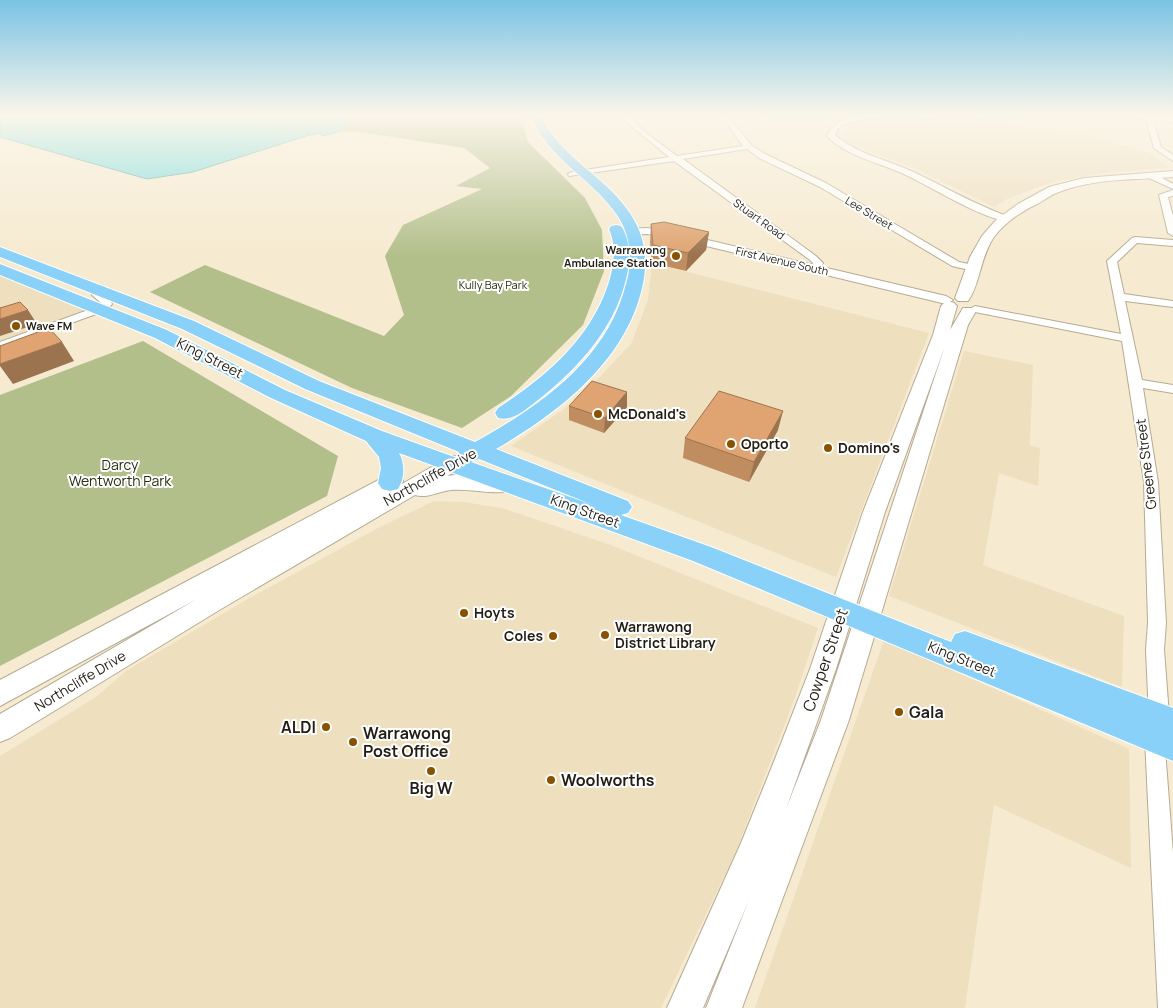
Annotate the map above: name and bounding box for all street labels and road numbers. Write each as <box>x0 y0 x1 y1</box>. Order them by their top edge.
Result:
street label: Lee Street <box>843 192 896 233</box>
street label: Stuart Road <box>730 195 788 242</box>
street label: First Avenue South <box>734 243 830 278</box>
street label: King Street <box>174 333 247 383</box>
street label: Greene Street <box>1130 417 1160 511</box>
street label: Northcliffe Drive <box>380 443 480 510</box>
street label: King Street <box>548 489 623 532</box>
street label: Cowper Street <box>797 606 853 714</box>
street label: King Street <box>925 636 1000 681</box>
street label: Northcliffe Drive <box>30 646 129 715</box>

